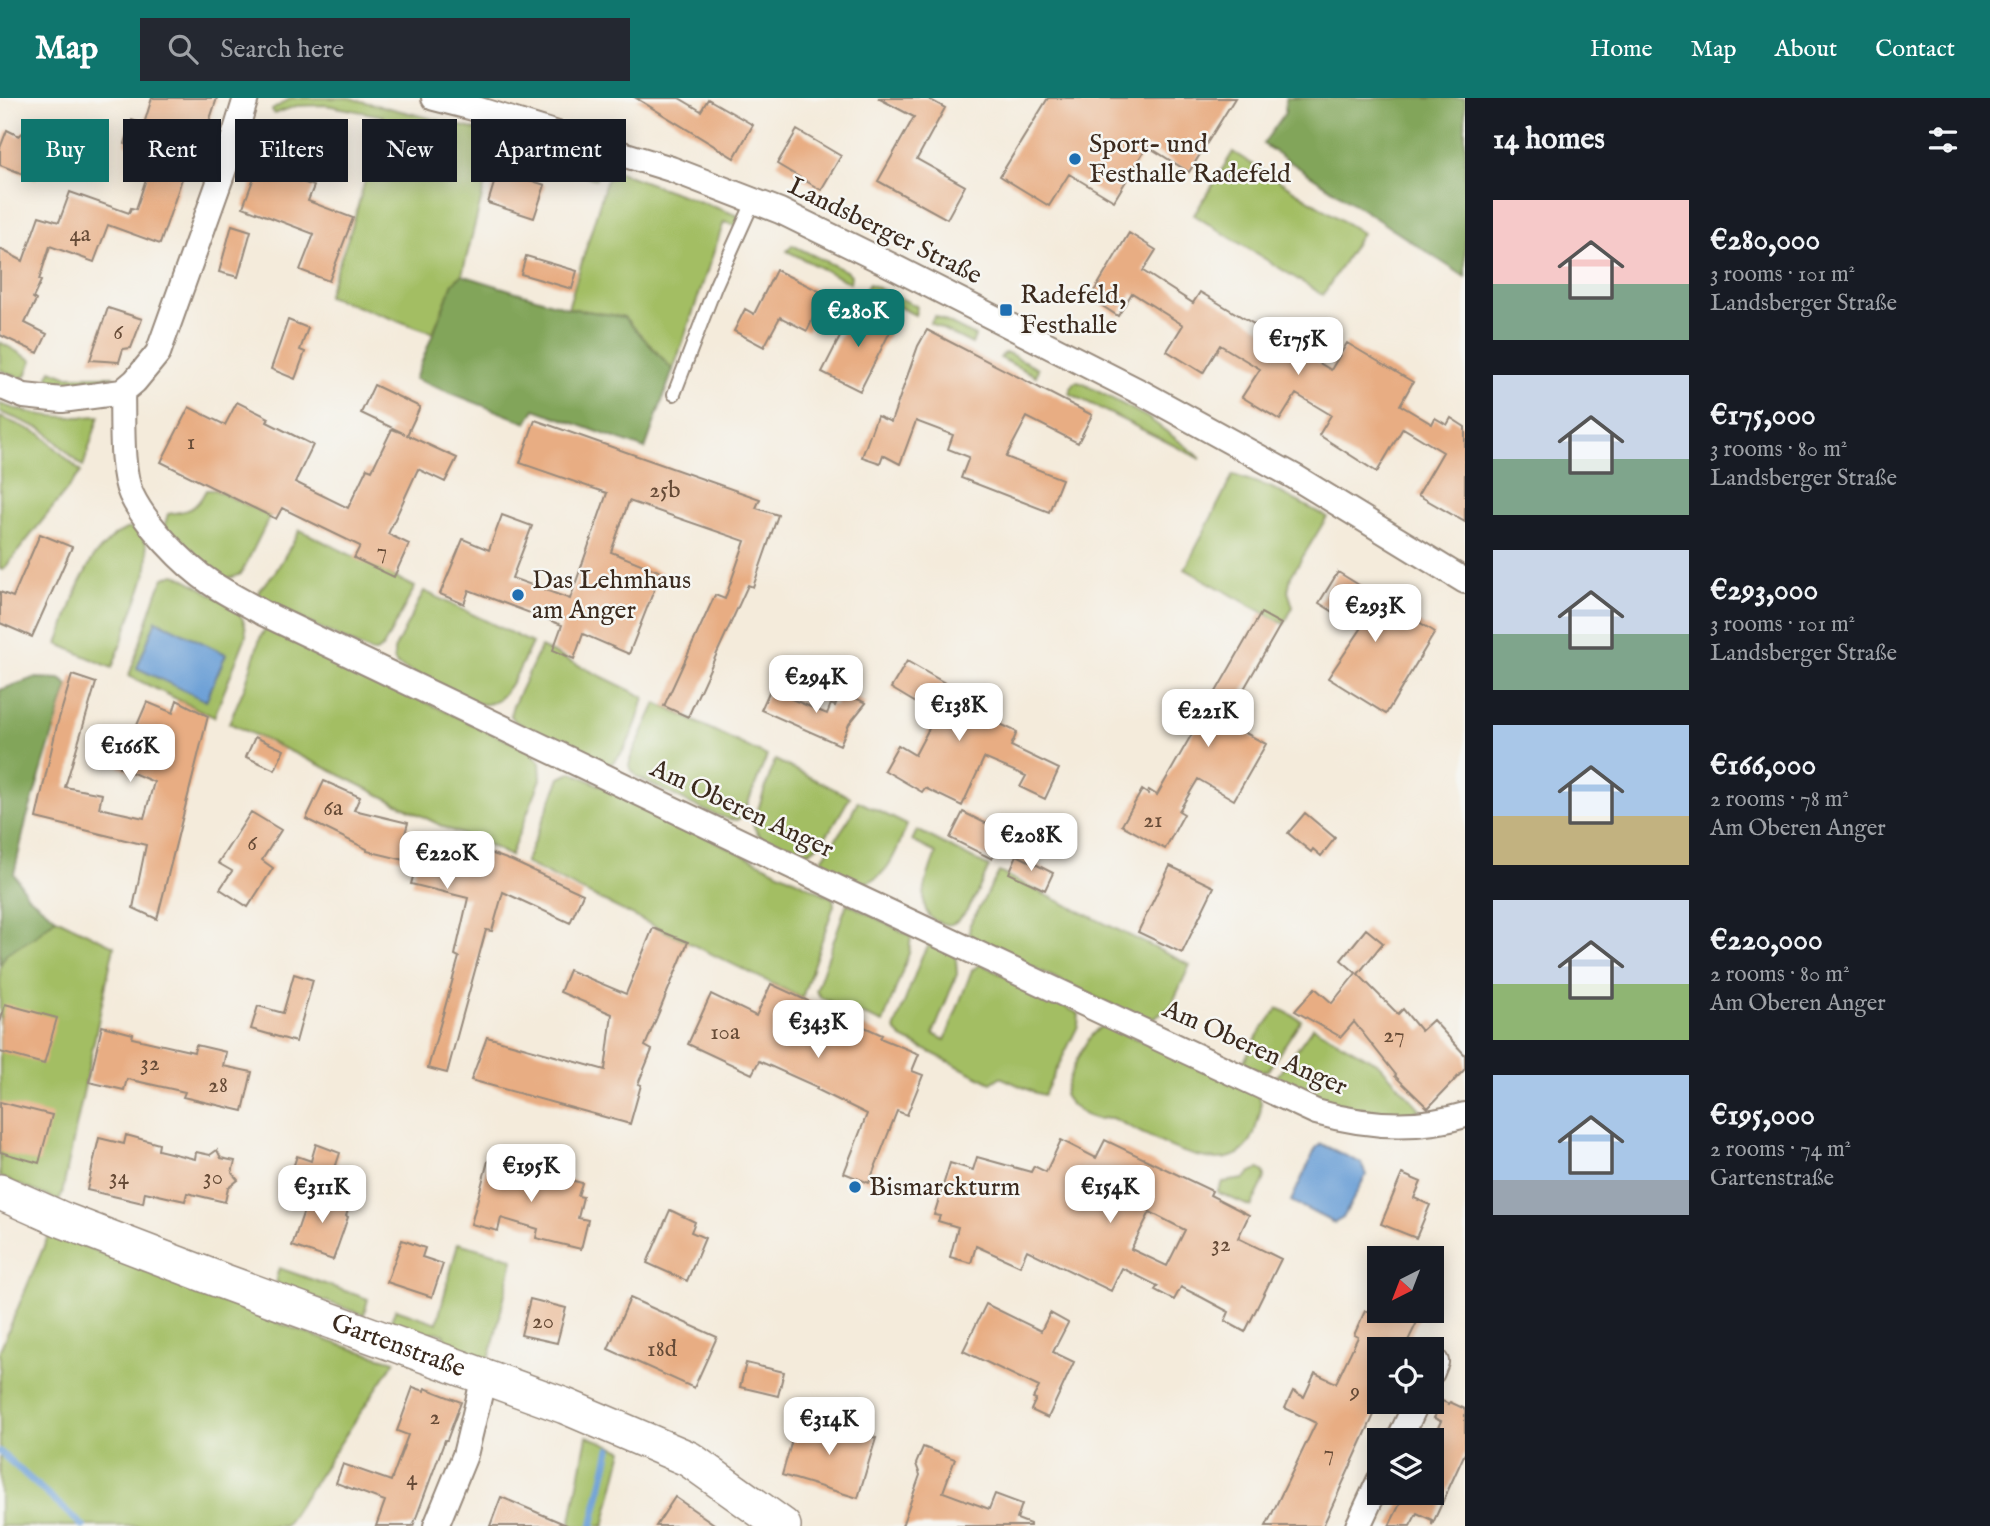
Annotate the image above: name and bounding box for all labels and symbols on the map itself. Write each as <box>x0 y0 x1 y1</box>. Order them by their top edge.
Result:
place label: Sport- und Festhalle Radefeld <box>1089 128 1291 191</box>
marker: Sport- und Festhalle Radefeld <box>1067 151 1083 167</box>
street label: Landsberger Straße <box>783 170 987 292</box>
house number: 4a <box>69 220 91 249</box>
place label: Radefeld, Festhalle <box>1020 279 1126 342</box>
pin: €280K <box>809 289 907 349</box>
marker: Radefeld, Festhalle <box>998 302 1014 318</box>
pin: €175K <box>1249 317 1347 377</box>
house number: 6 <box>113 318 124 347</box>
house number: 1 <box>187 428 195 457</box>
house number: 25b <box>649 476 681 505</box>
house number: 7 <box>377 537 387 566</box>
place label: Das Lehmhaus am Anger <box>532 564 691 627</box>
pin: €293K <box>1326 584 1424 644</box>
marker: Das Lehmhaus am Anger <box>510 587 526 603</box>
pin: €294K <box>767 656 865 715</box>
pin: €138K <box>910 684 1008 743</box>
pin: €221K <box>1159 690 1257 749</box>
pin: €166K <box>81 724 179 784</box>
street label: Am Oberen Anger <box>644 752 839 866</box>
house number: 6a <box>323 794 343 823</box>
house number: 21 <box>1143 806 1163 835</box>
pin: €208K <box>982 814 1080 873</box>
house number: 6 <box>247 829 258 858</box>
pin: €220K <box>398 832 496 891</box>
street label: Am Oberen Anger <box>1157 992 1353 1104</box>
pin: €343K <box>769 1000 867 1060</box>
house number: 10a <box>710 1018 740 1047</box>
house number: 27 <box>1383 1021 1405 1050</box>
house number: 32 <box>140 1049 160 1078</box>
house number: 28 <box>208 1071 228 1100</box>
pin: €195K <box>482 1144 580 1204</box>
house number: 34 <box>109 1163 130 1192</box>
house number: 30 <box>203 1163 223 1192</box>
pin: €311K <box>273 1166 371 1225</box>
pin: €154K <box>1061 1166 1159 1225</box>
place label: Bismarckturm <box>869 1171 1020 1204</box>
marker: Bismarckturm <box>847 1179 863 1195</box>
house number: 32 <box>1211 1230 1231 1259</box>
north arrow <box>1367 1246 1444 1323</box>
street label: Gartenstraße <box>327 1306 470 1385</box>
house number: 20 <box>532 1307 554 1336</box>
house number: 18d <box>647 1335 678 1364</box>
house number: 9 <box>1349 1377 1360 1406</box>
pin: €314K <box>780 1398 878 1457</box>
house number: 2 <box>430 1403 440 1432</box>
house number: 7 <box>1324 1439 1334 1468</box>
house number: 4 <box>406 1464 418 1493</box>

